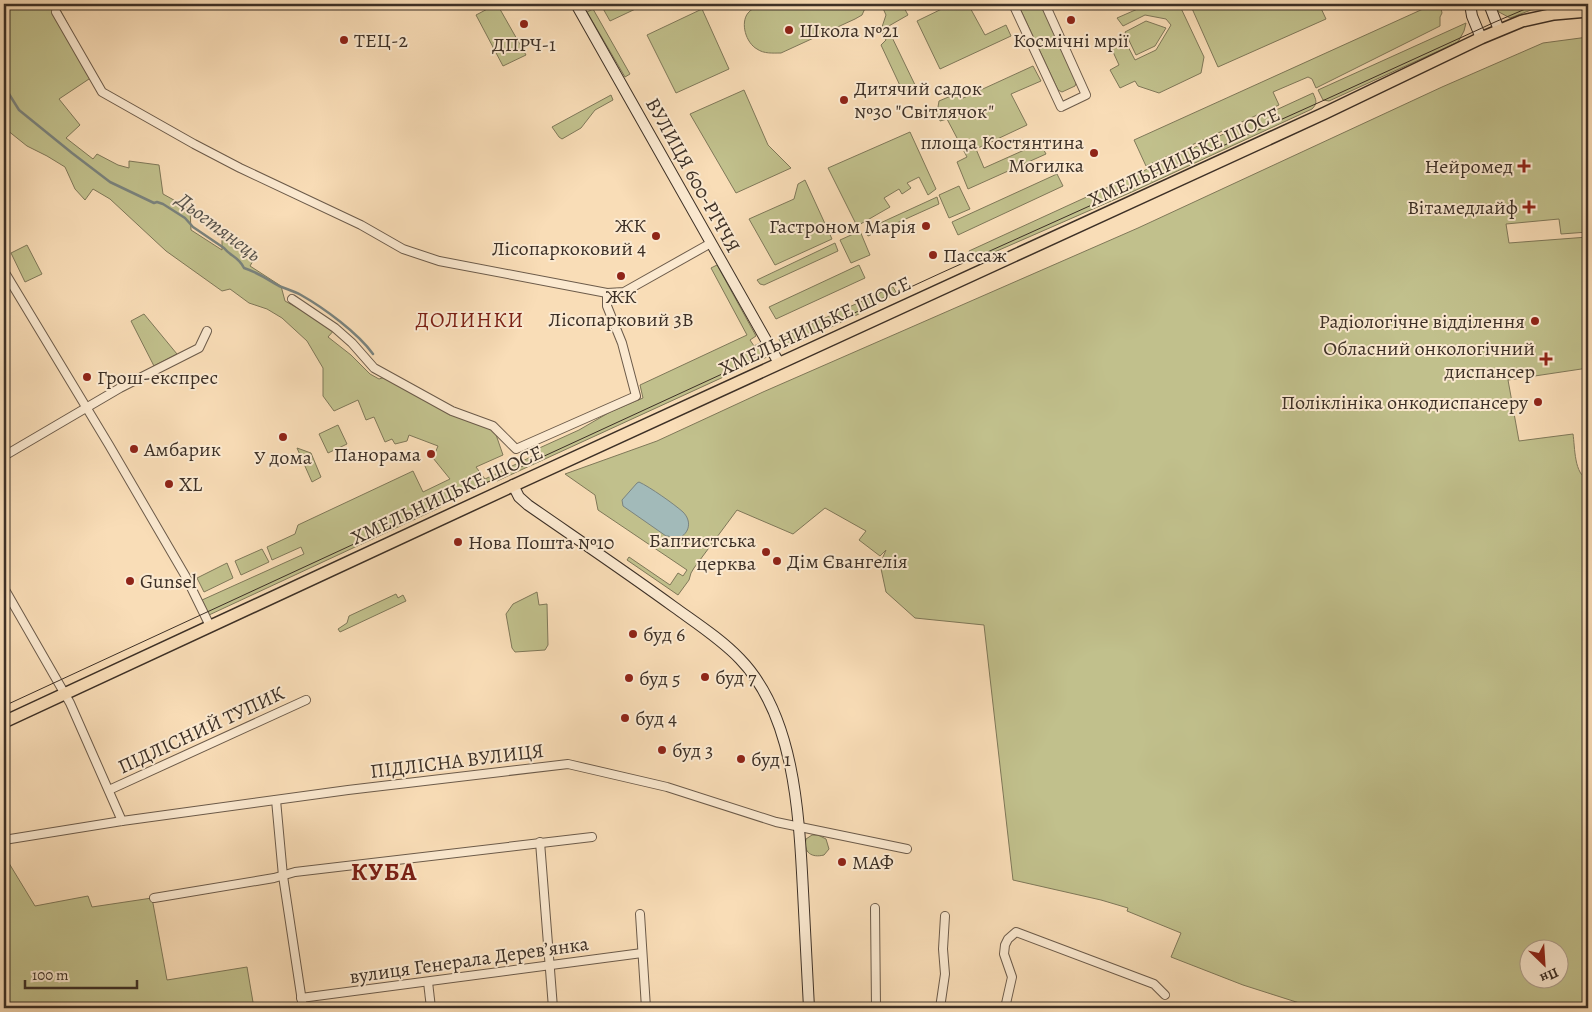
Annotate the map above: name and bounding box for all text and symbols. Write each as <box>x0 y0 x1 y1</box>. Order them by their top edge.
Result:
marker: Космічні мрії <box>1065 14 1077 26</box>
place label: Школа №21 <box>799 17 899 44</box>
marker: ДПРЧ-1 <box>518 18 530 30</box>
marker: Школа №21 <box>783 24 795 36</box>
place label: ТЕЦ-2 <box>354 27 409 54</box>
place label: Космічні мрії <box>1013 27 1129 54</box>
place label: ДПРЧ-1 <box>492 31 556 58</box>
marker: ТЕЦ-2 <box>338 34 350 46</box>
place label: Дитячий садок №30 "Світлячок" <box>854 75 994 125</box>
street label: ВУЛИЦЯ 600-РІЧЧЯ <box>639 93 747 257</box>
marker: Дитячий садок №30 "Світлячок" <box>838 94 850 106</box>
street label: ХМЕЛЬНИЦЬКЕ ШОСЕ <box>1083 101 1285 213</box>
place label: площа Костянтина Могилка <box>920 129 1085 179</box>
marker: площа Костянтина Могилка <box>1088 147 1100 159</box>
place label: Нейромед <box>1425 153 1513 180</box>
marker: Нейромед <box>1517 159 1531 173</box>
water label: Дьогтянець <box>169 185 267 268</box>
place label: Вітамедлайф <box>1407 194 1518 221</box>
marker: Вітамедлайф <box>1522 200 1536 214</box>
place label: ЖК Лісопаркоковий 4 <box>492 212 646 262</box>
place label: Гастроном Марія <box>769 213 916 240</box>
marker: Гастроном Марія <box>920 220 932 232</box>
marker: ЖК Лісопаркоковий 4 <box>650 230 662 242</box>
place label: Пассаж <box>943 242 1007 269</box>
marker: Пассаж <box>927 249 939 261</box>
marker: ЖК Лісопарковий 3В <box>615 270 627 282</box>
street label: ХМЕЛЬНИЦЬКЕ ШОСЕ <box>714 270 916 382</box>
place label: ЖК Лісопарковий 3В <box>548 283 694 333</box>
district label: ДОЛИНКИ <box>416 306 524 334</box>
place label: Радіологічне відділення <box>1319 308 1525 335</box>
marker: Радіологічне відділення <box>1529 315 1541 327</box>
place label: Обласний онкологічний диспансер <box>1323 335 1535 385</box>
marker: Обласний онкологічний диспансер <box>1539 352 1553 366</box>
place label: Грош-експрес <box>97 364 218 391</box>
marker: Грош-експрес <box>81 371 93 383</box>
place label: Поліклініка онкодиспансеру <box>1281 389 1529 416</box>
marker: Поліклініка онкодиспансеру <box>1532 396 1544 408</box>
marker: У дома <box>277 431 289 443</box>
place label: Амбарик <box>143 436 221 463</box>
street label: ХМЕЛЬНИЦЬКЕ ШОСЕ <box>346 439 548 551</box>
place label: Панорама <box>334 441 422 468</box>
marker: Амбарик <box>128 443 140 455</box>
place label: У дома <box>254 444 313 471</box>
marker: Панорама <box>425 448 437 460</box>
place label: XL <box>179 471 203 498</box>
marker: XL <box>163 478 175 490</box>
place label: Баптистська церква <box>649 527 757 577</box>
place label: Нова Пошта №10 <box>468 529 614 556</box>
marker: Нова Пошта №10 <box>452 536 464 548</box>
marker: Баптистська церква <box>760 546 772 558</box>
place label: Дім Євангелія <box>787 548 908 575</box>
marker: Дім Євангелія <box>771 555 783 567</box>
place label: Gunsel <box>140 568 197 595</box>
marker: Gunsel <box>124 575 136 587</box>
place label: буд 6 <box>643 621 685 648</box>
marker: буд 6 <box>627 628 639 640</box>
place label: буд 7 <box>715 664 757 691</box>
place label: буд 5 <box>639 665 681 692</box>
marker: буд 7 <box>699 671 711 683</box>
marker: буд 5 <box>623 672 635 684</box>
street label: ПІДЛІСНИЙ ТУПИК <box>113 679 289 780</box>
place label: буд 4 <box>635 705 677 732</box>
marker: буд 4 <box>619 712 631 724</box>
street label: ПІДЛІСНА ВУЛИЦЯ <box>369 737 545 785</box>
place label: буд 3 <box>672 737 713 764</box>
marker: буд 3 <box>656 744 668 756</box>
place label: буд 1 <box>751 746 791 773</box>
marker: буд 1 <box>735 753 747 765</box>
place label: МАФ <box>852 849 894 876</box>
district label: КУБА <box>351 855 417 889</box>
marker: МАФ <box>836 856 848 868</box>
street label: вулиця Генерала Деревʼянка <box>348 930 591 990</box>
north arrow <box>1520 940 1570 990</box>
scale bar <box>25 957 138 989</box>
text: Пн <box>1537 963 1562 988</box>
text: 100 m <box>32 965 69 985</box>

